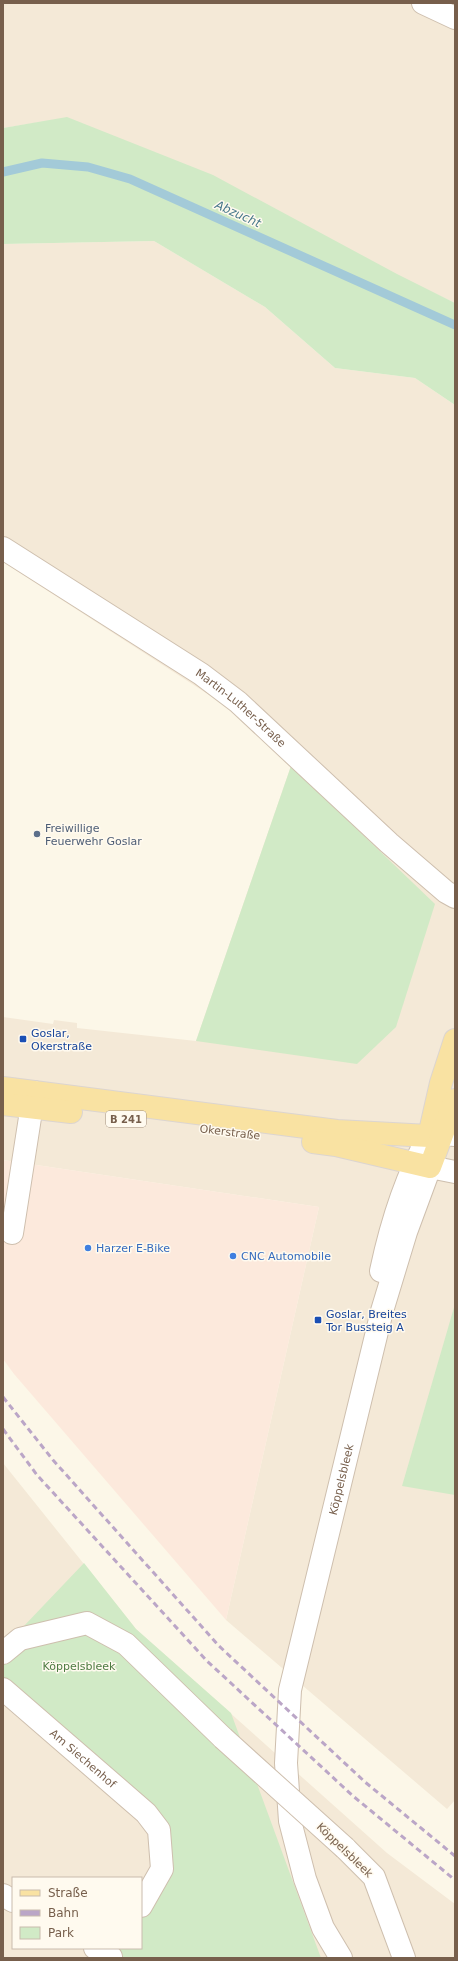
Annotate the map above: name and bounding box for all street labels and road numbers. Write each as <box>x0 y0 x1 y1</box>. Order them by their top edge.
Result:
street label: Martin-Luther-Straße <box>193 666 288 750</box>
road number: B 241 <box>106 1111 146 1127</box>
street label: Okerstraße <box>199 1122 261 1143</box>
street label: Köppelsbleek <box>327 1442 357 1517</box>
street label: Am Siechenhof <box>47 1727 119 1792</box>
street label: Köppelsbleek <box>314 1820 376 1881</box>

